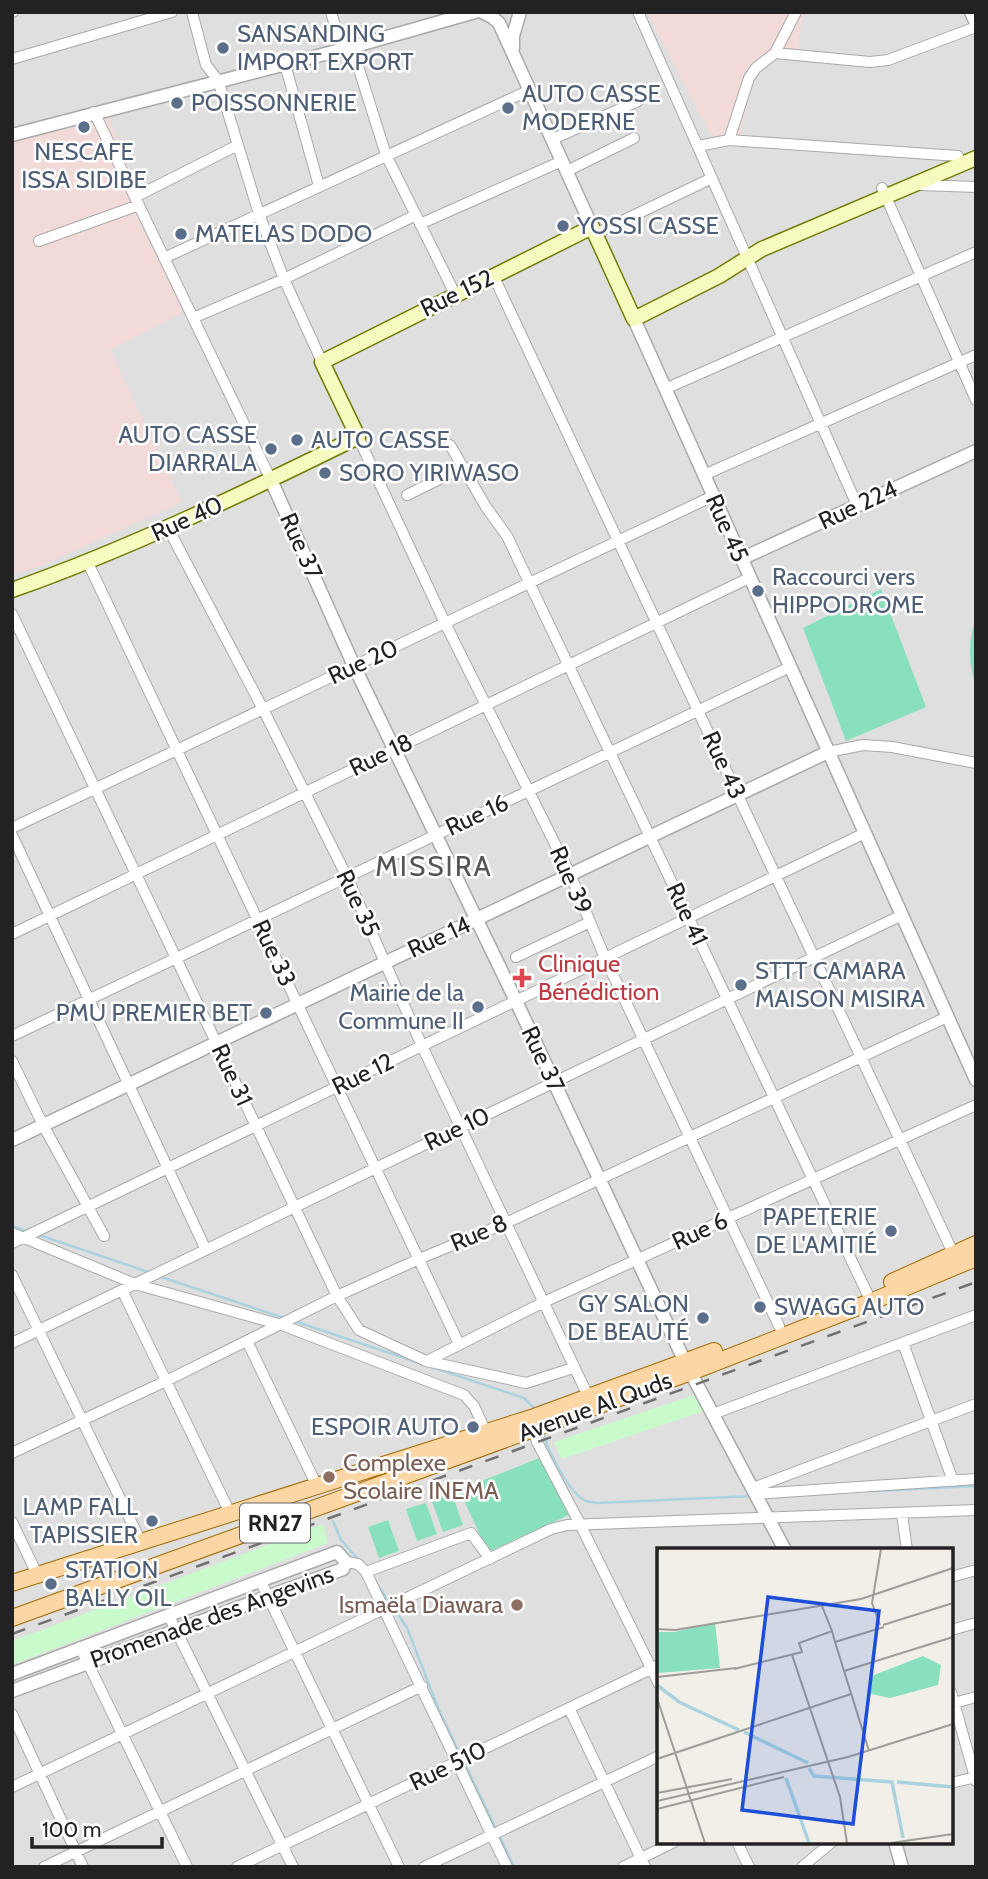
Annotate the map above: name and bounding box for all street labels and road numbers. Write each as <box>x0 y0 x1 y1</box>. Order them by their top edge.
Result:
street label: Rue 152 <box>415 262 498 323</box>
street label: Rue 224 <box>814 474 902 535</box>
street label: Rue 45 <box>700 489 755 566</box>
street label: Rue 40 <box>147 490 227 548</box>
street label: Rue 37 <box>274 508 329 583</box>
street label: Rue 20 <box>323 633 402 690</box>
street label: Rue 43 <box>696 726 753 803</box>
street label: Rue 18 <box>344 727 417 782</box>
street label: Rue 16 <box>441 787 513 842</box>
street label: Rue 39 <box>544 841 599 918</box>
street label: Rue 35 <box>330 865 386 941</box>
street label: Rue 41 <box>660 878 715 950</box>
street label: Rue 14 <box>403 909 475 964</box>
street label: Rue 33 <box>246 915 302 991</box>
street label: Rue 37 <box>516 1021 571 1096</box>
street label: Rue 31 <box>206 1039 259 1110</box>
street label: Rue 12 <box>327 1046 398 1101</box>
street label: Rue 10 <box>419 1100 494 1157</box>
street label: Rue 6 <box>667 1205 732 1256</box>
street label: Rue 8 <box>446 1208 512 1257</box>
street label: Avenue Al Quds <box>514 1365 676 1448</box>
road number: RN27 <box>240 1504 310 1542</box>
street label: Promenade des Angevins <box>86 1559 338 1674</box>
street label: Rue 510 <box>405 1735 491 1797</box>

